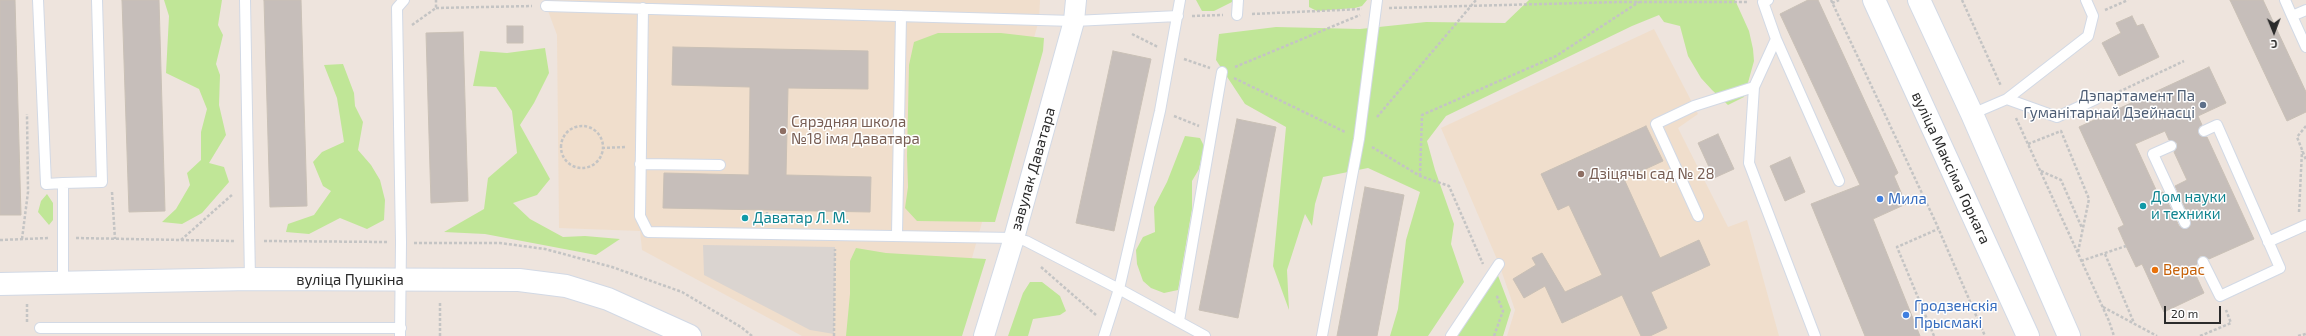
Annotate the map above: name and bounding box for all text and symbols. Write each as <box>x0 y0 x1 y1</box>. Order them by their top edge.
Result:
north arrow <box>2254 12 2294 52</box>
text: С <box>2271 38 2278 51</box>
place label: Дэпартамент Па Гуманітарнай Дзейнасці <box>2023 87 2195 122</box>
street label: вуліца Максіма Горкага <box>1908 89 1994 247</box>
marker: Дэпартамент Па Гуманітарнай Дзейнасці <box>2198 100 2208 110</box>
street label: завулак Даватара <box>1007 105 1059 233</box>
place label: Сярэдняя школа №18 імя Даватара <box>791 113 920 148</box>
marker: Сярэдняя школа №18 імя Даватара <box>778 126 788 136</box>
place label: Дзіцячы сад № 28 <box>1589 165 1715 183</box>
marker: Дзіцячы сад № 28 <box>1576 169 1586 179</box>
place label: Дом науки и техники <box>2151 188 2226 223</box>
place label: Мила <box>1888 190 1927 208</box>
marker: Мила <box>1875 194 1885 204</box>
marker: Дом науки и техники <box>2138 201 2148 211</box>
place label: Даватар Л. М. <box>753 209 849 227</box>
marker: Даватар Л. М. <box>740 213 750 223</box>
place label: Верас <box>2163 261 2205 279</box>
marker: Верас <box>2150 265 2160 275</box>
street label: вуліца Пушкіна <box>296 271 404 289</box>
place label: Гродзенскія Прысмакі <box>1914 297 1998 332</box>
scale bar <box>2166 298 2223 324</box>
text: 20 m <box>2171 306 2198 320</box>
marker: Гродзенскія Прысмакі <box>1901 310 1911 320</box>

